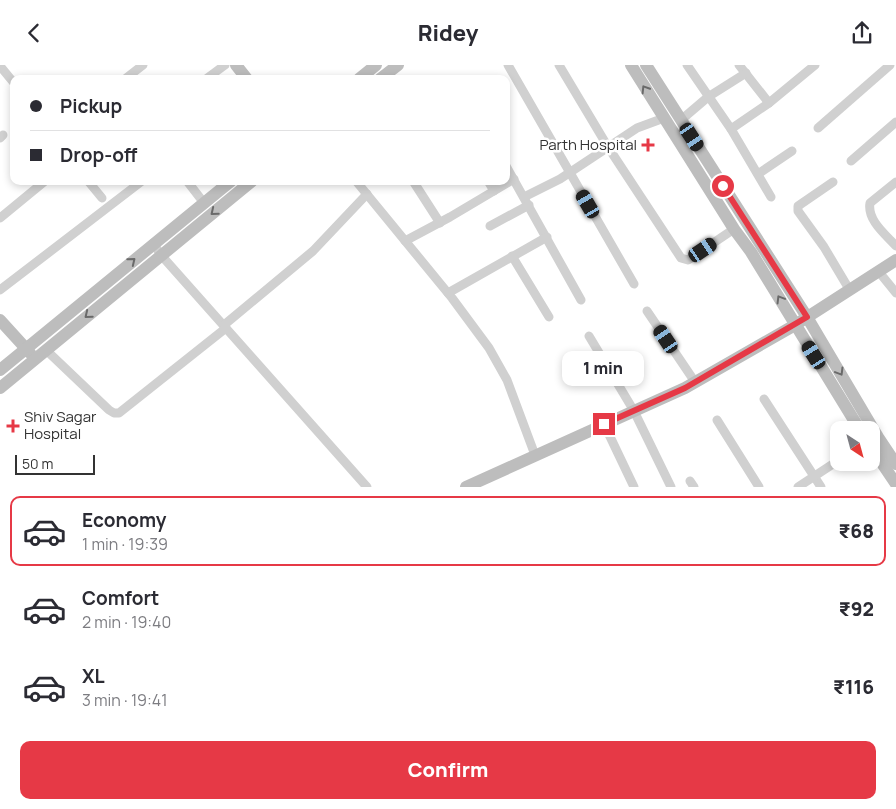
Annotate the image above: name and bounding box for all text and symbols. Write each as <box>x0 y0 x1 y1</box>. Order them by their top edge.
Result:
text: Ridey <box>418 18 478 48</box>
icon: back <box>20 19 48 47</box>
icon: share <box>848 19 876 47</box>
one-way arrow <box>642 85 652 94</box>
text: Pickup <box>60 93 122 119</box>
car <box>677 120 706 154</box>
place label: Parth Hospital <box>539 134 637 155</box>
marker: Parth Hospital <box>641 138 655 152</box>
text: Drop-off <box>60 142 137 168</box>
route start <box>712 175 734 197</box>
car <box>574 187 601 221</box>
one-way arrow <box>211 207 220 215</box>
car <box>686 235 719 265</box>
one-way arrow <box>126 258 135 266</box>
one-way arrow <box>776 296 786 305</box>
one-way arrow <box>85 310 94 318</box>
car <box>651 322 680 356</box>
car <box>799 338 828 372</box>
callout: 1 min <box>563 351 645 387</box>
text: 1 min <box>583 357 623 379</box>
one-way arrow <box>834 367 844 376</box>
place label: Shiv Sagar Hospital <box>24 406 97 444</box>
route end <box>593 413 615 435</box>
marker: Shiv Sagar Hospital <box>6 419 20 433</box>
north arrow <box>830 421 880 471</box>
map controls <box>830 421 880 471</box>
scale bar <box>15 452 95 475</box>
text: 50 m <box>22 454 53 473</box>
text: Economy <box>82 507 166 533</box>
icon: car <box>22 509 67 554</box>
text: ₹68 <box>838 518 874 544</box>
text: 1 min · 19:39 <box>82 533 168 555</box>
text: Comfort <box>82 585 159 611</box>
icon: car <box>22 587 67 632</box>
text: ₹92 <box>839 596 874 622</box>
text: 2 min · 19:40 <box>82 611 171 633</box>
text: XL <box>82 663 105 689</box>
icon: car <box>22 665 67 710</box>
text: ₹116 <box>833 674 874 700</box>
text: 3 min · 19:41 <box>82 689 168 711</box>
button: Confirm <box>20 741 876 799</box>

